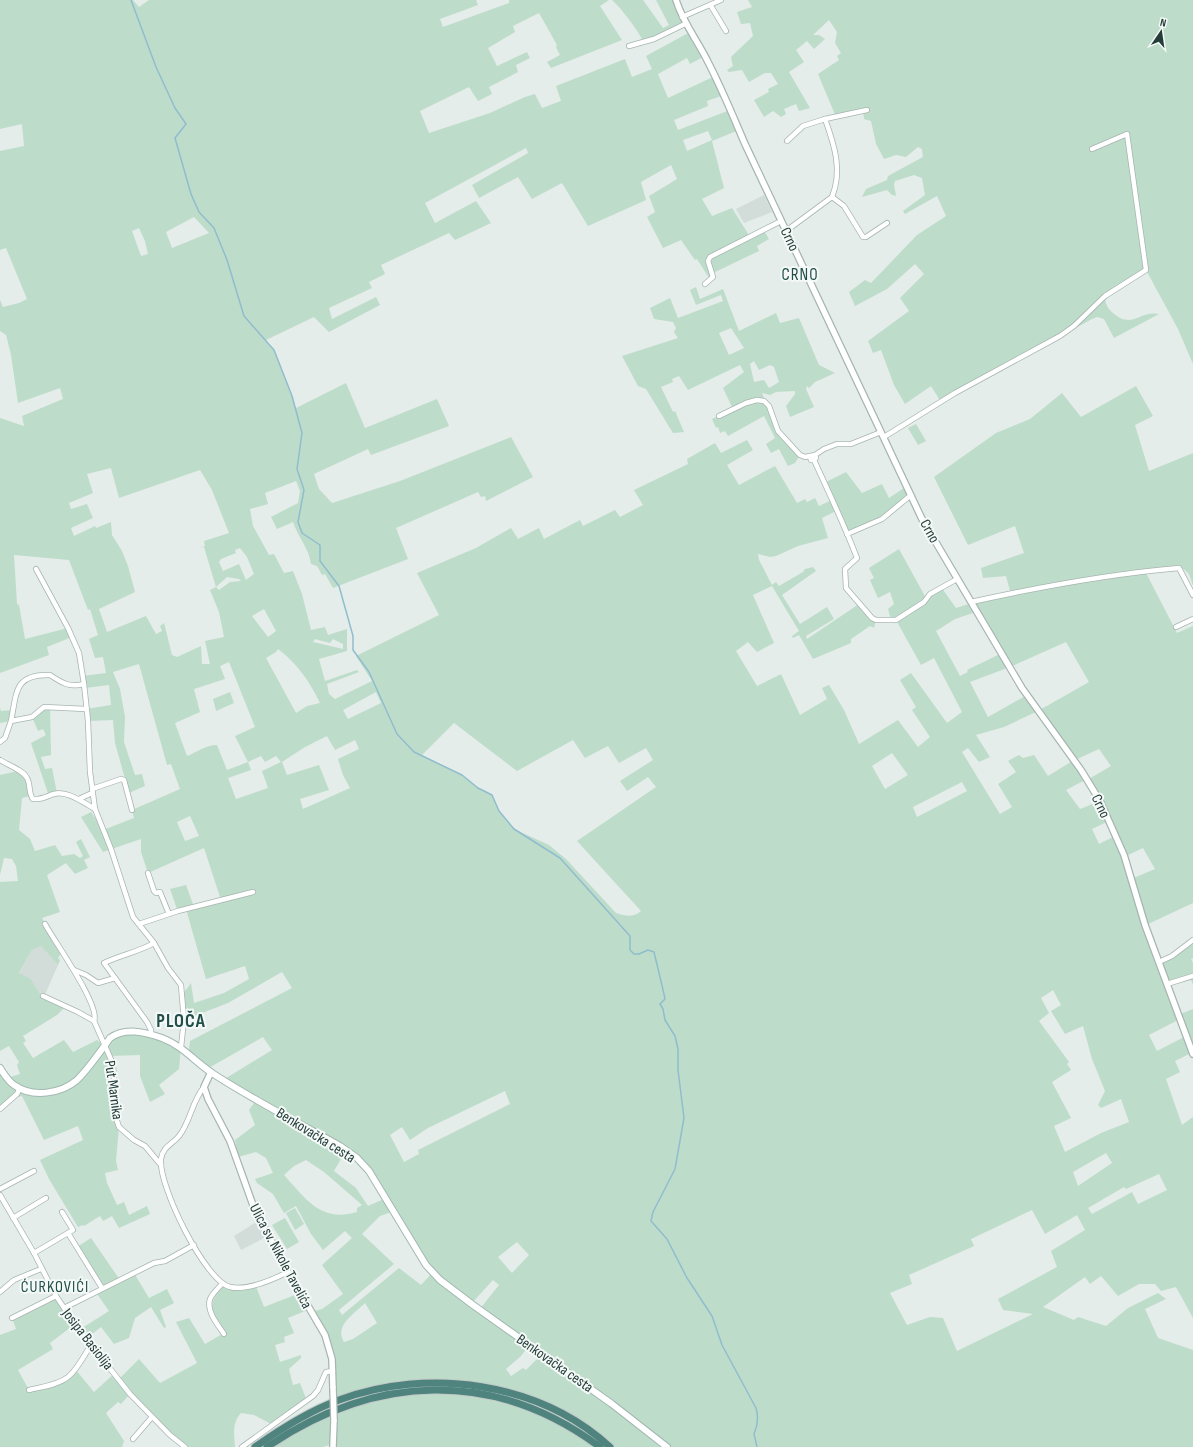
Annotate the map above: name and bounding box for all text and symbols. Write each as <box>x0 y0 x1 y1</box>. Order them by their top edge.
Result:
north arrow <box>1141 12 1181 52</box>
text: N <box>1159 16 1168 30</box>
street label: Crno <box>776 224 803 254</box>
district label: CRNO <box>781 265 819 285</box>
street label: Crno <box>915 516 944 546</box>
street label: Crno <box>1087 791 1114 821</box>
district label: PLOČA <box>156 1010 206 1033</box>
street label: Put Marnika <box>100 1059 127 1121</box>
street label: Benkovačka cesta <box>273 1104 359 1167</box>
street label: Ulica sv. Nikole Tavelića <box>245 1201 316 1312</box>
district label: ĆURKOVIĆI <box>21 1278 89 1297</box>
street label: Josipa Basiolija <box>57 1304 118 1374</box>
street label: Benkovačka cesta <box>513 1330 597 1397</box>

